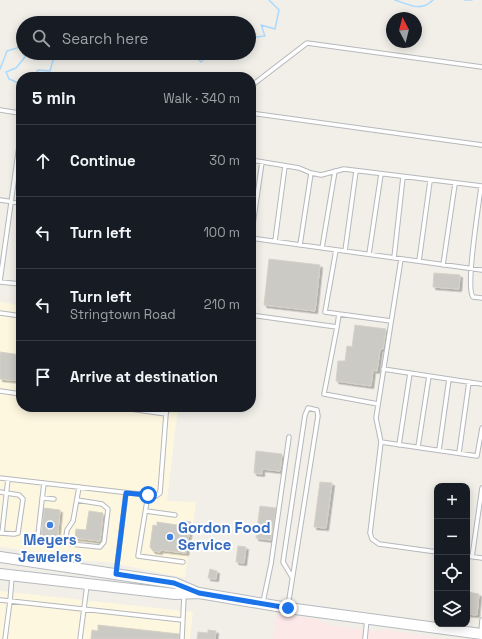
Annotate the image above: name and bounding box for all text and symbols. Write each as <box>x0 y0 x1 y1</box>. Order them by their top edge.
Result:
north arrow <box>386 12 422 48</box>
search box <box>16 16 256 60</box>
icon: search <box>30 27 52 49</box>
text: Search here <box>62 29 148 48</box>
text: 5 min <box>32 87 76 109</box>
text: Walk · 340 m <box>163 90 240 107</box>
icon: ahead <box>32 150 54 172</box>
text: Continue <box>70 151 136 170</box>
text: 30 m <box>209 152 240 169</box>
icon: left <box>32 222 54 244</box>
text: Turn left <box>70 223 132 242</box>
text: 100 m <box>203 224 240 241</box>
text: Turn left <box>70 287 132 306</box>
icon: left <box>32 294 54 316</box>
text: 210 m <box>204 296 240 313</box>
text: Stringtown Road <box>70 306 176 323</box>
icon: arrive <box>32 366 54 388</box>
text: Arrive at destination <box>70 367 218 386</box>
map controls <box>434 483 470 627</box>
button: + <box>434 483 470 519</box>
route start <box>139 486 157 504</box>
place label: Gordon Food Service <box>178 518 270 554</box>
button: − <box>434 519 470 555</box>
marker: Meyers Jewelers <box>45 520 55 530</box>
place label: Meyers Jewelers <box>18 530 82 566</box>
marker: Gordon Food Service <box>165 532 175 542</box>
button: locate <box>434 555 470 591</box>
button: layers <box>434 591 470 627</box>
route end <box>279 599 297 617</box>

